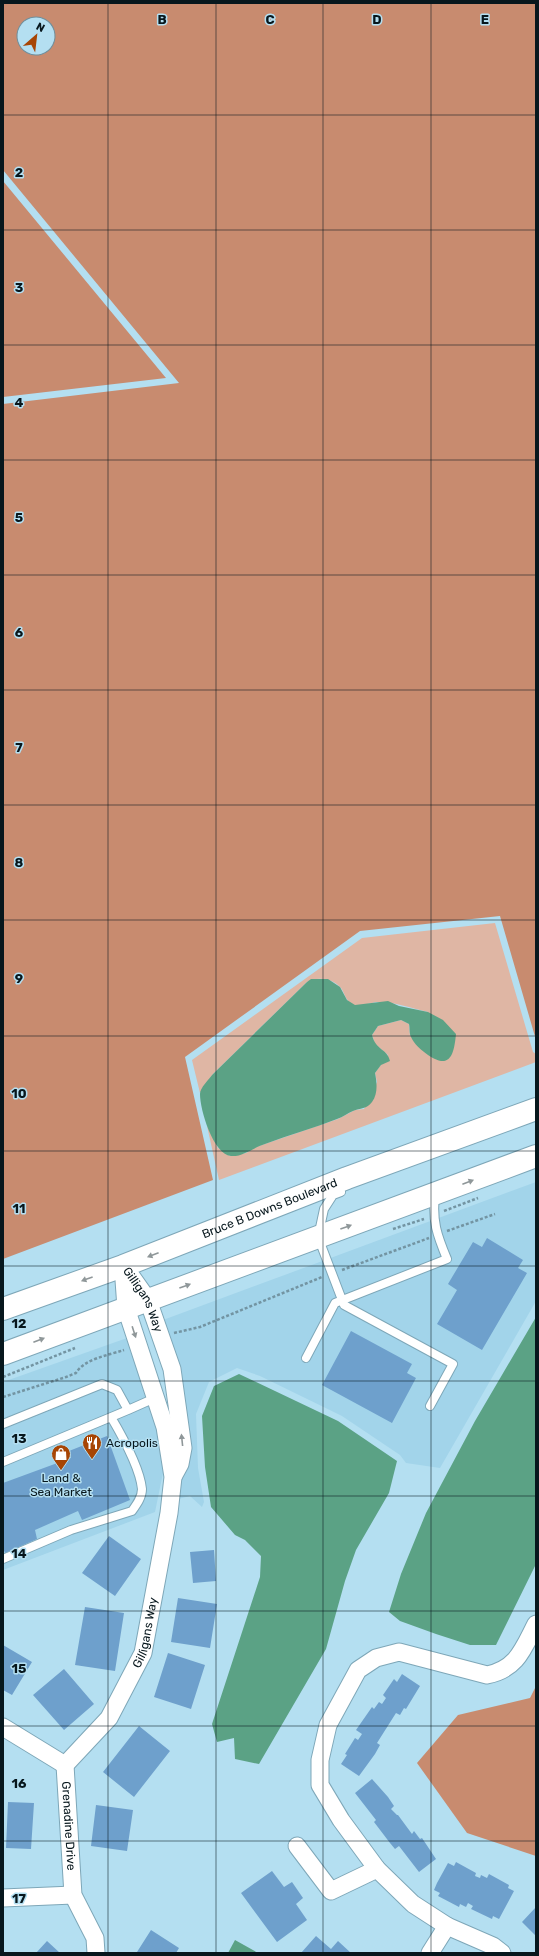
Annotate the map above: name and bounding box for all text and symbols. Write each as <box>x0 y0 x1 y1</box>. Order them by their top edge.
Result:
text: B <box>157 12 167 27</box>
text: C <box>265 12 275 27</box>
text: D <box>372 12 382 27</box>
text: E <box>481 12 489 27</box>
north arrow <box>16 16 56 56</box>
text: N <box>34 20 47 35</box>
text: 2 <box>15 165 23 180</box>
text: 3 <box>15 280 24 295</box>
text: 4 <box>15 395 24 410</box>
text: 5 <box>15 510 23 525</box>
text: 6 <box>15 625 24 640</box>
text: 7 <box>15 740 23 755</box>
text: 8 <box>15 855 24 870</box>
text: 9 <box>15 971 23 986</box>
text: 10 <box>11 1086 27 1101</box>
street label: Bruce B Downs Boulevard <box>200 1175 339 1241</box>
one-way arrow <box>462 1178 474 1184</box>
text: 11 <box>13 1201 25 1216</box>
one-way arrow <box>340 1223 352 1229</box>
one-way arrow <box>146 1252 158 1258</box>
street label: Gilligans Way <box>120 1264 166 1334</box>
one-way arrow <box>80 1277 92 1283</box>
one-way arrow <box>179 1283 191 1289</box>
text: 12 <box>12 1316 26 1331</box>
one-way arrow <box>131 1326 137 1338</box>
one-way arrow <box>34 1337 46 1343</box>
text: 13 <box>11 1431 27 1446</box>
restaurant icon: Acropolis <box>81 1432 103 1460</box>
one-way arrow <box>178 1434 185 1446</box>
place label: Acropolis <box>106 1436 158 1450</box>
shop icon: Land & Sea Market <box>50 1443 72 1471</box>
place label: Land & Sea Market <box>30 1471 92 1499</box>
text: 14 <box>11 1546 27 1561</box>
street label: Gilligans Way <box>129 1596 160 1670</box>
text: 15 <box>12 1661 26 1676</box>
text: 16 <box>12 1776 27 1791</box>
street label: Grenadine Drive <box>59 1781 78 1871</box>
text: 17 <box>12 1891 27 1906</box>

